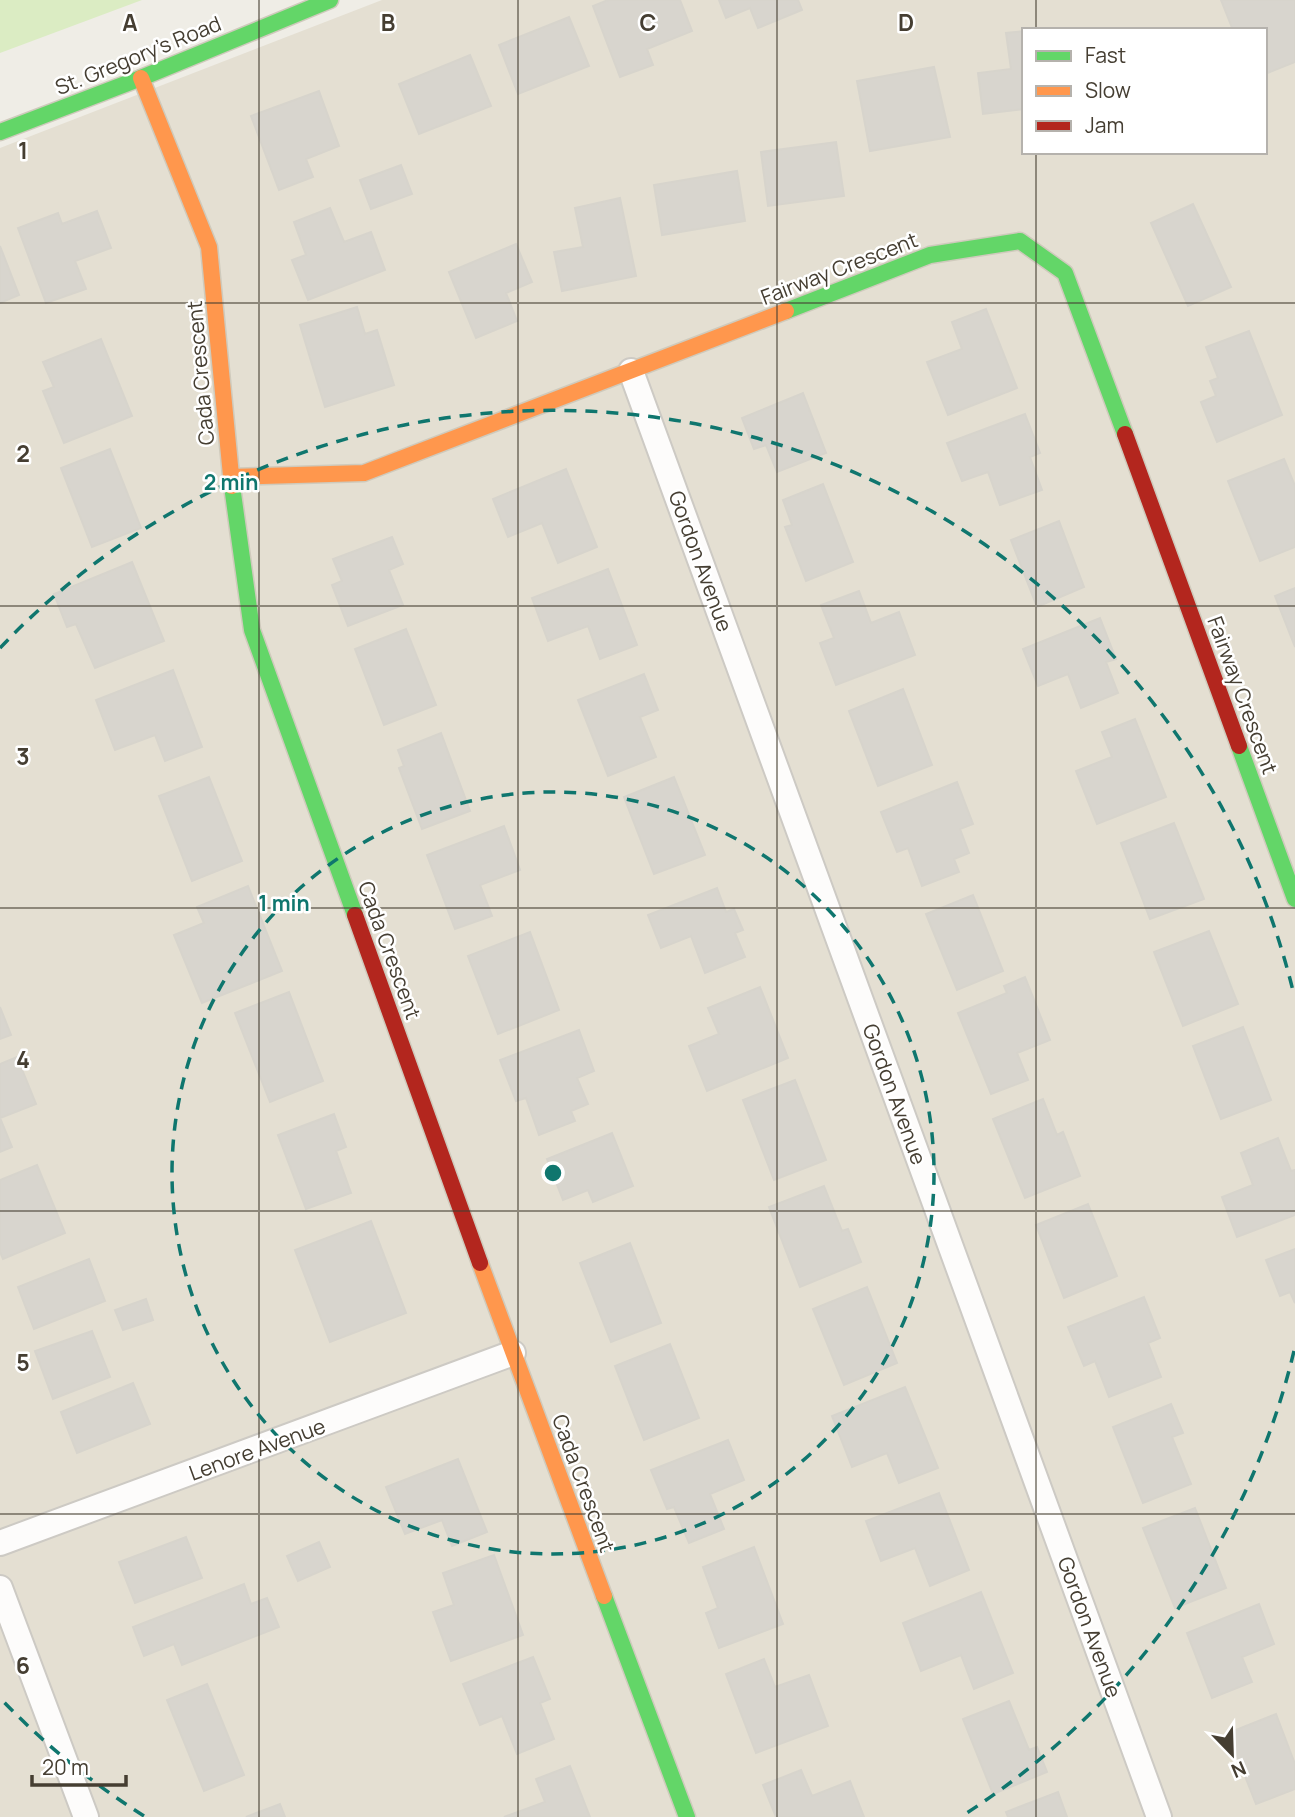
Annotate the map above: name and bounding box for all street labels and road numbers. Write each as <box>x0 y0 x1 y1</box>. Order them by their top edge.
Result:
street label: St. Gregory's Road <box>51 9 225 101</box>
street label: Fairway Crescent <box>757 225 921 311</box>
street label: Cada Crescent <box>180 300 220 446</box>
street label: Gordon Avenue <box>663 487 739 635</box>
street label: Fairway Crescent <box>1201 612 1285 778</box>
street label: Cada Crescent <box>352 877 428 1023</box>
street label: Gordon Avenue <box>857 1020 933 1168</box>
street label: Cada Crescent <box>546 1410 622 1556</box>
street label: Lenore Avenue <box>185 1411 329 1487</box>
street label: Gordon Avenue <box>1052 1553 1128 1701</box>

